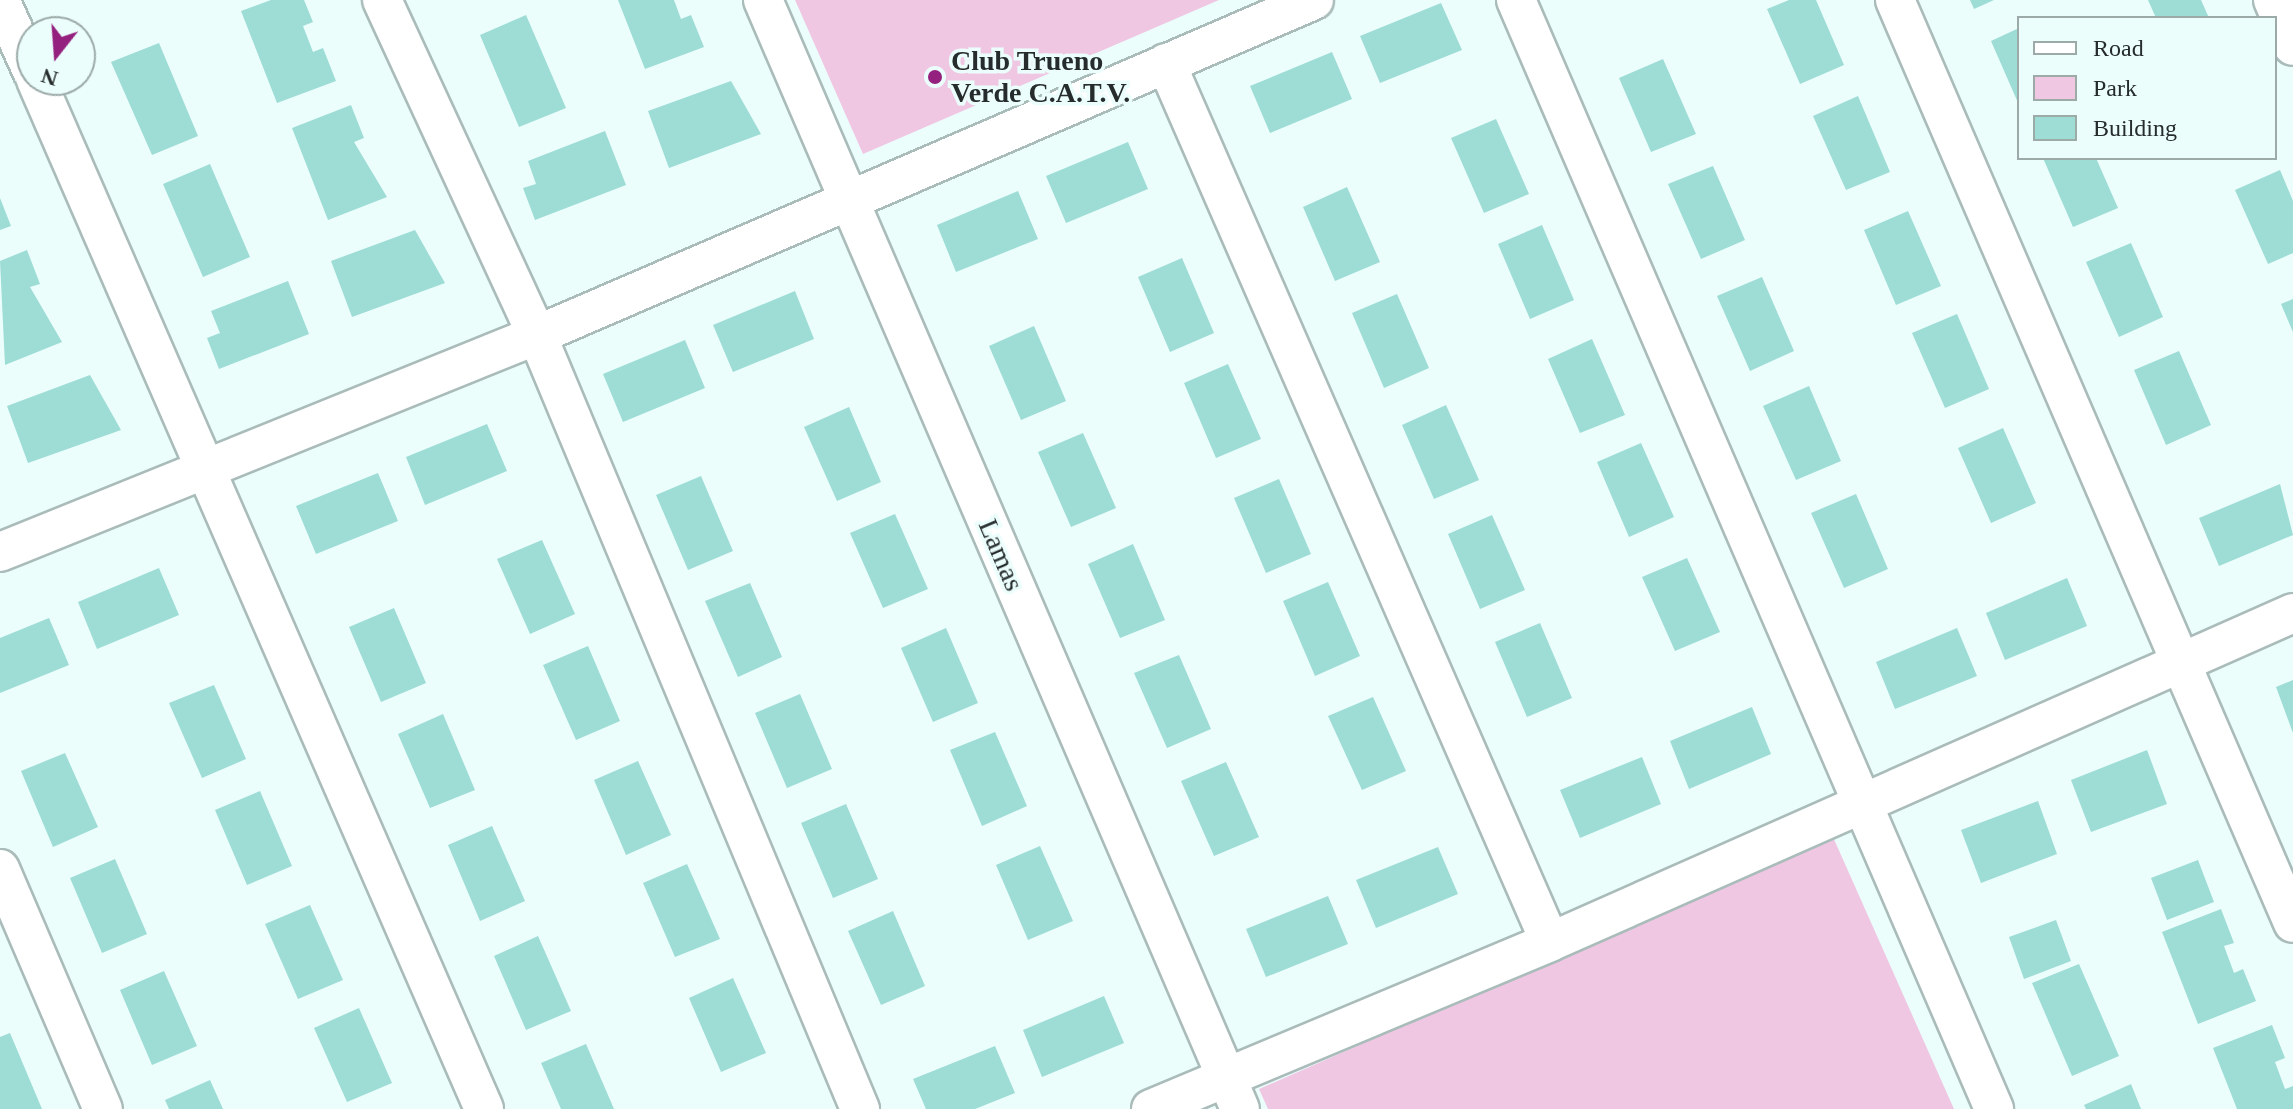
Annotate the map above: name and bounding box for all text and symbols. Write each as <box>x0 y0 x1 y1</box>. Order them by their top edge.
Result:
north arrow <box>16 16 96 96</box>
legend <box>2017 16 2277 160</box>
text: Road <box>2093 35 2144 61</box>
place label: Club Trueno Verde C.A.T.V. <box>951 44 1130 110</box>
text: N <box>38 63 61 92</box>
marker: Club Trueno Verde C.A.T.V. <box>926 68 944 86</box>
text: Park <box>2093 75 2137 101</box>
text: Building <box>2093 115 2177 141</box>
street label: Lamas <box>971 514 1031 596</box>

